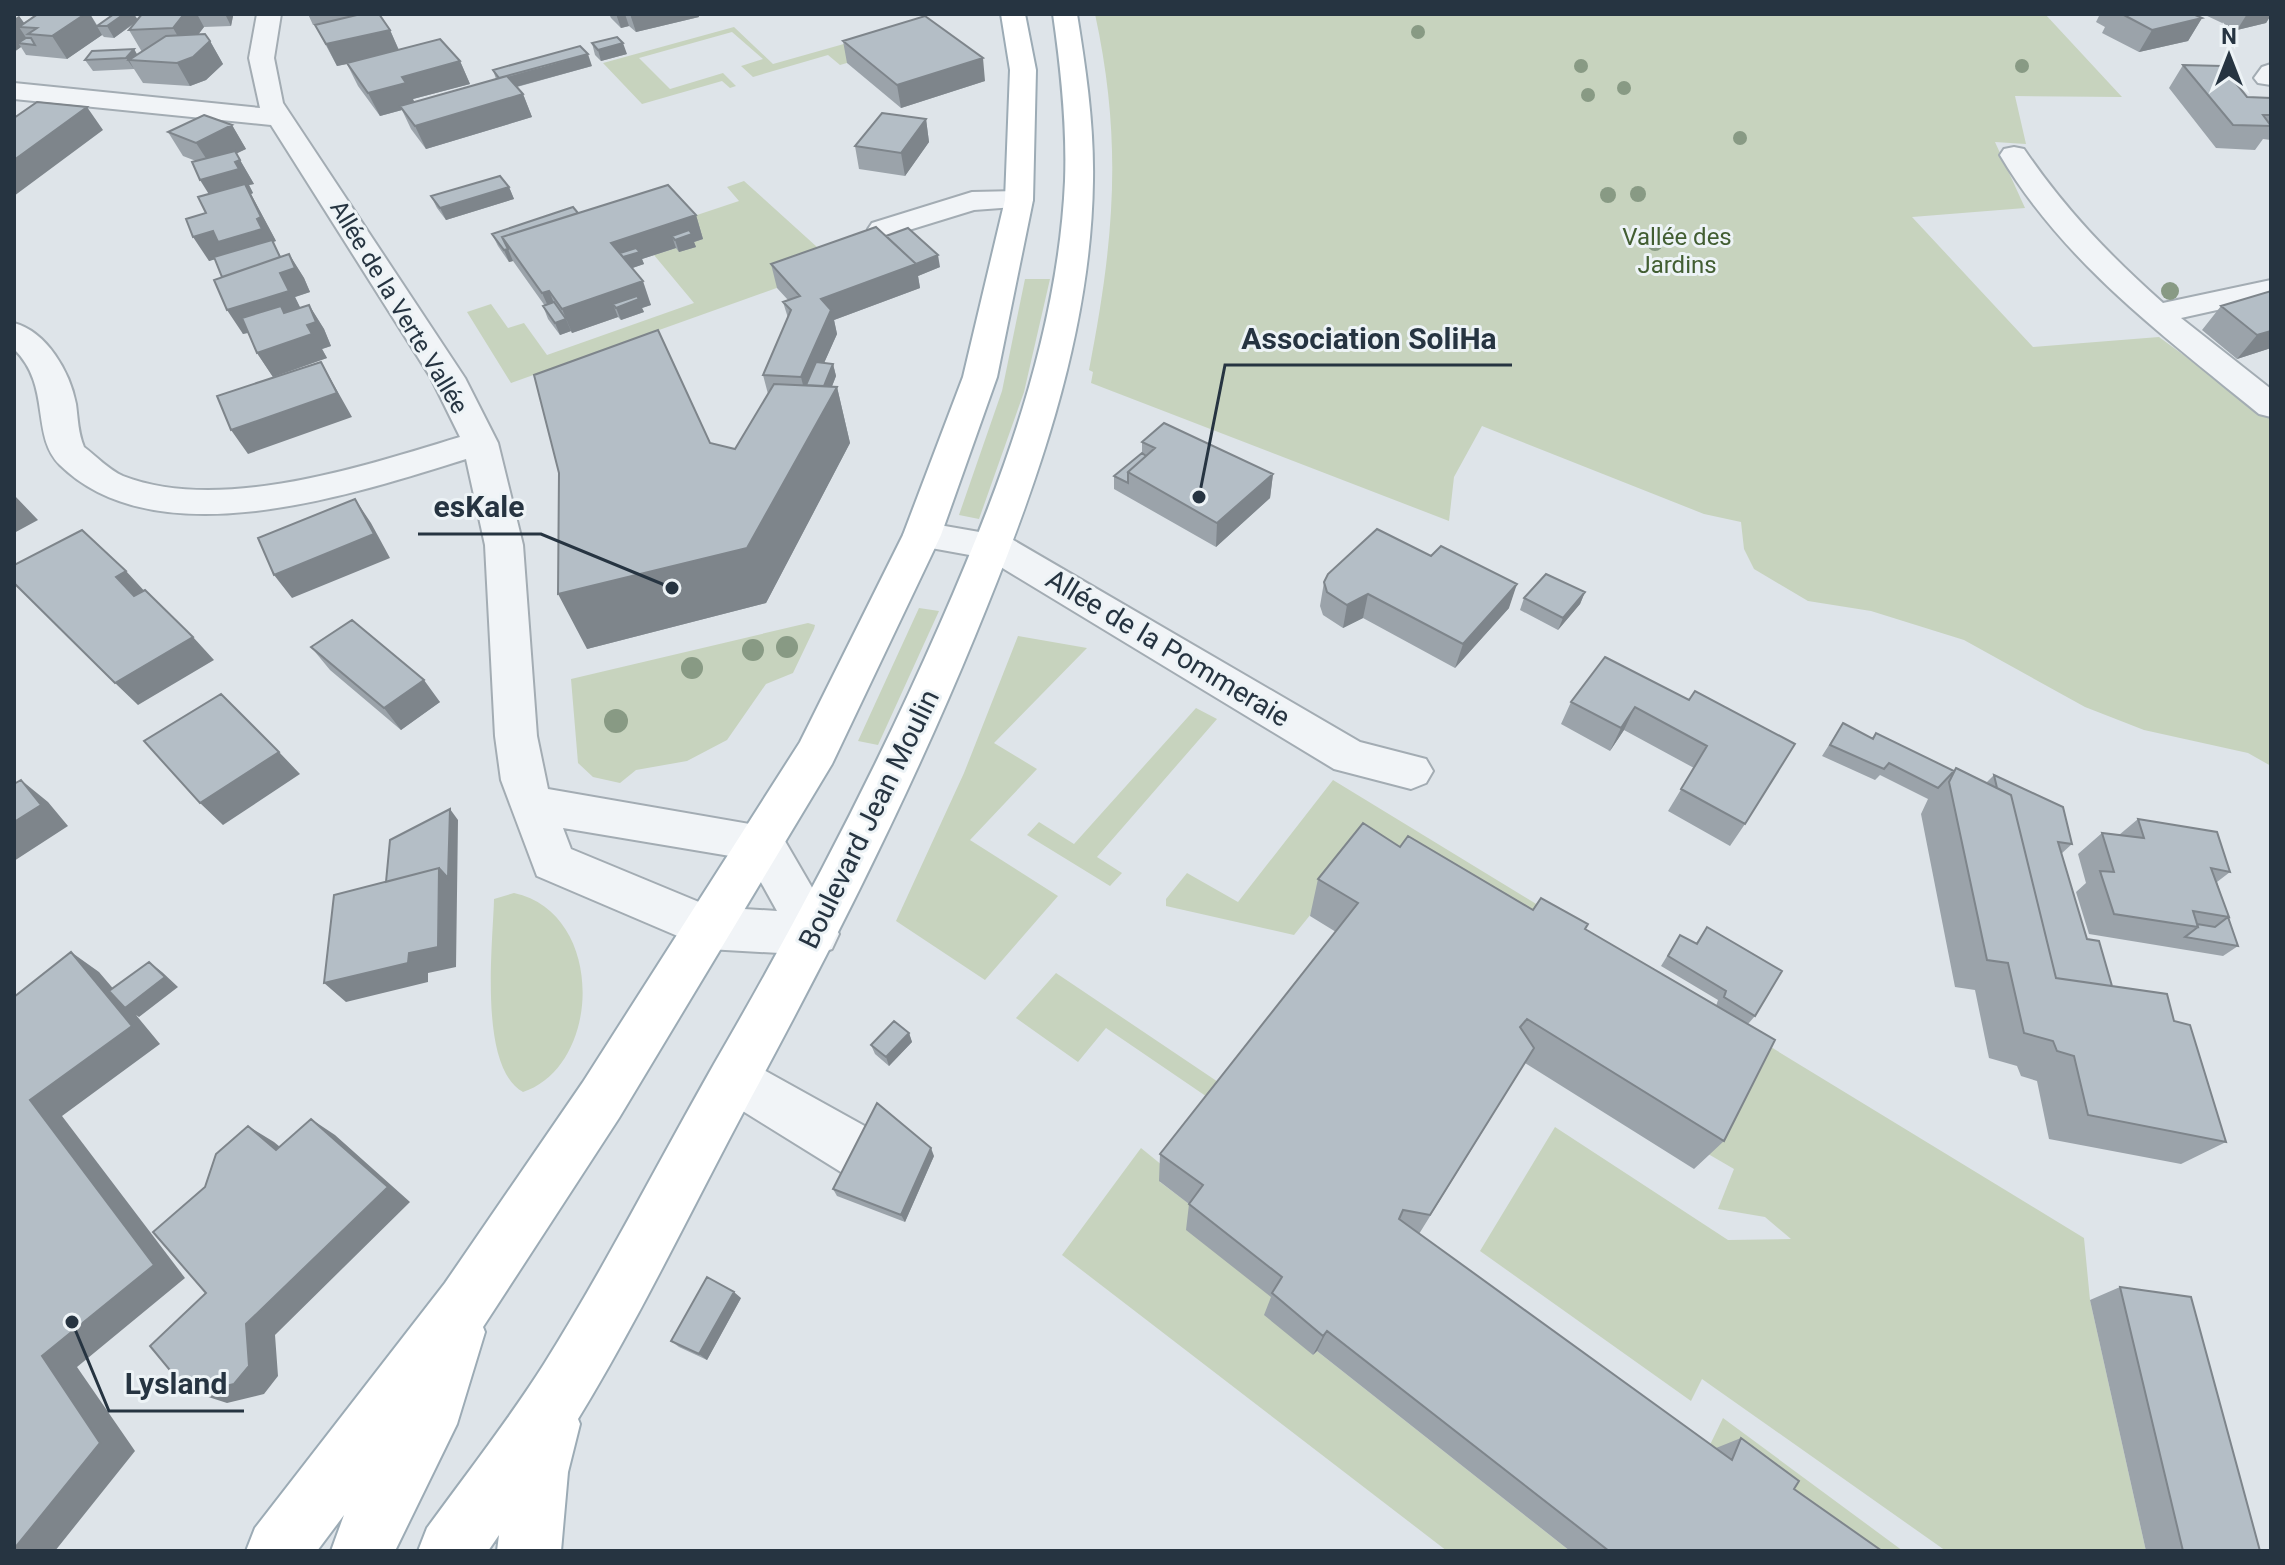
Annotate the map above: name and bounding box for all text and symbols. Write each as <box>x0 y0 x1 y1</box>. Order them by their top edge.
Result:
north arrow <box>2189 16 2269 96</box>
text: N <box>2221 24 2237 49</box>
street label: Allée de la Verte Vallée <box>324 195 474 419</box>
park label: Vallée des Jardins <box>1622 223 1732 279</box>
callout: Association SoliHa <box>1225 311 1512 365</box>
text: Association SoliHa <box>1241 321 1497 356</box>
callout: esKale <box>418 480 541 534</box>
text: esKale <box>434 489 524 524</box>
street label: Allée de la Pommeraie <box>1040 562 1296 734</box>
street label: Boulevard Jean Moulin <box>792 684 946 954</box>
callout: Lysland <box>109 1357 244 1411</box>
text: Lysland <box>125 1366 227 1401</box>

